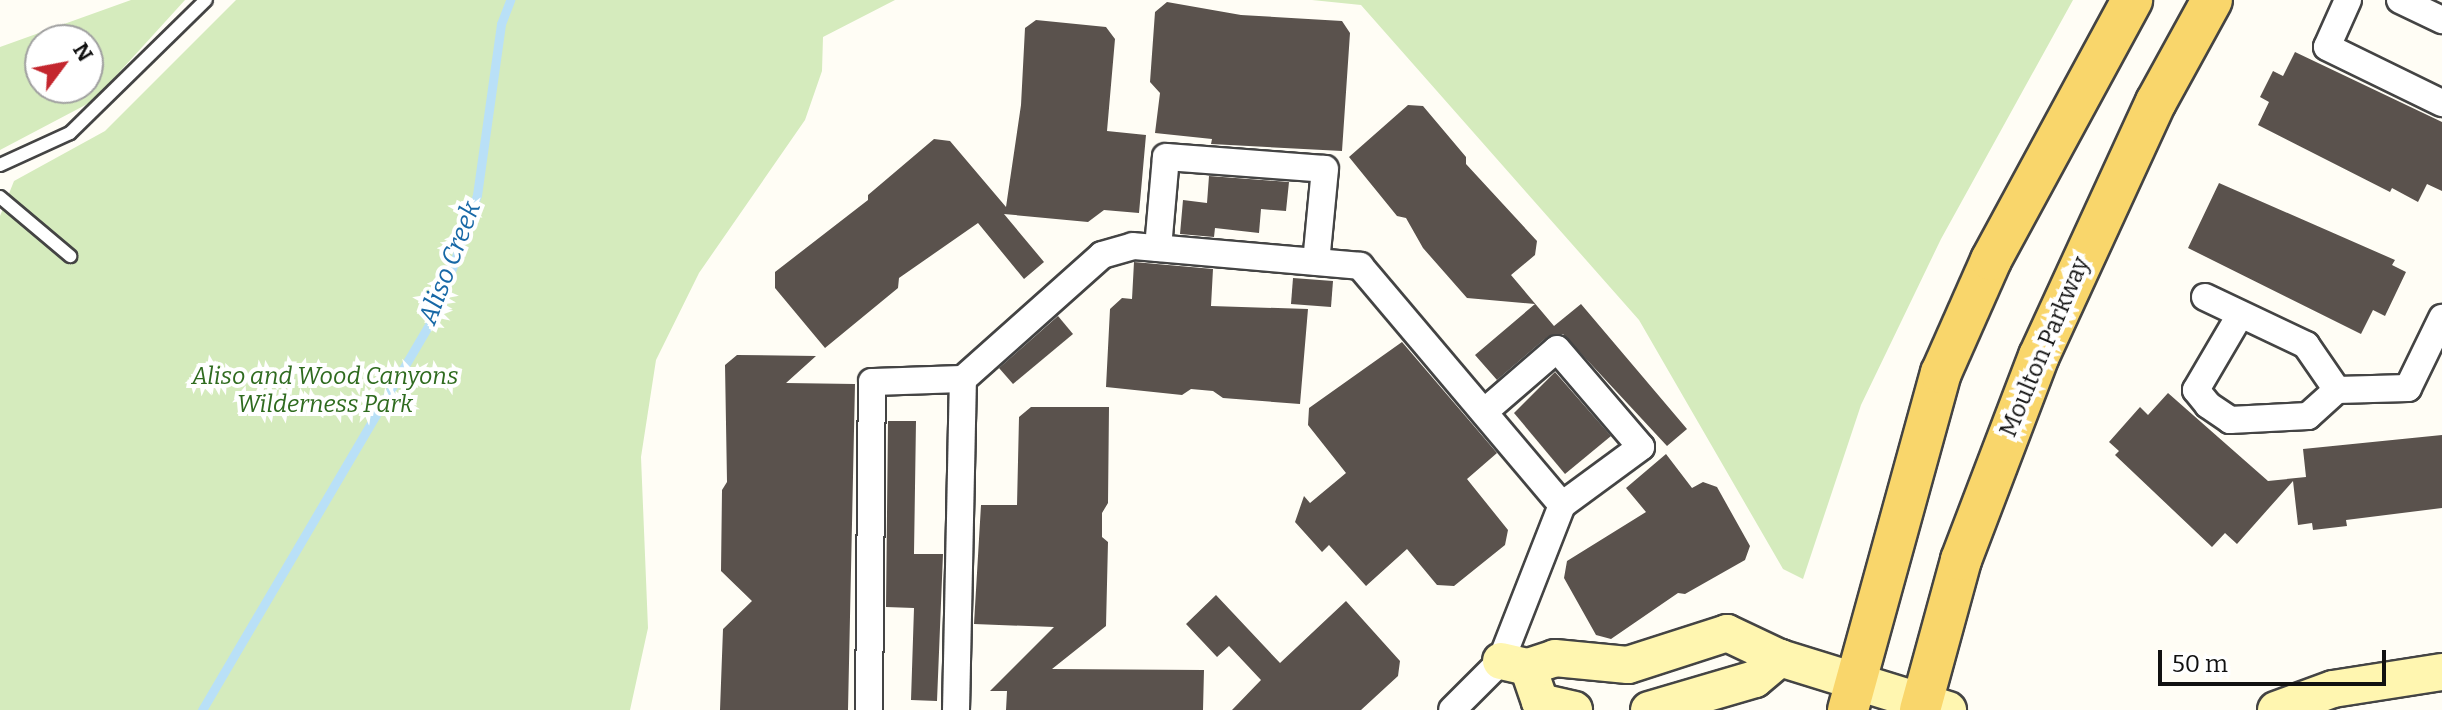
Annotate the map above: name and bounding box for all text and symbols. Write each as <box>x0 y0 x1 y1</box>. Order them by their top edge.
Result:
north arrow <box>24 24 104 104</box>
text: N <box>67 38 99 66</box>
water label: Aliso Creek <box>412 197 488 329</box>
street label: Moulton Parkway <box>1994 253 2096 441</box>
park label: Aliso and Wood Canyons Wilderness Park <box>192 363 458 419</box>
scale bar <box>2162 634 2390 684</box>
text: 50 m <box>2172 650 2228 678</box>

